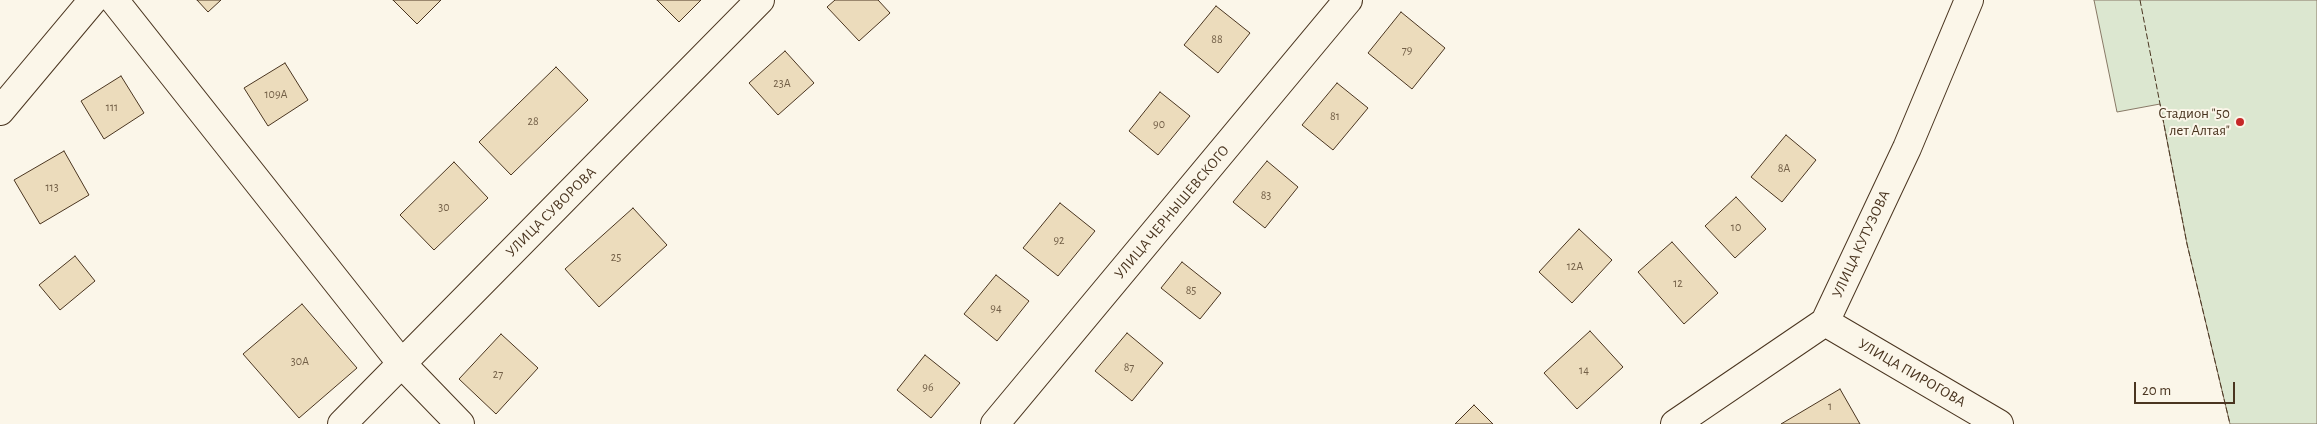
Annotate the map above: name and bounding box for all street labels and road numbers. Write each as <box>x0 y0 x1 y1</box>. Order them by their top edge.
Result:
street label: УЛИЦА ЧЕРНЫШЕВСКОГО <box>1111 141 1233 283</box>
street label: УЛИЦА СУВОРОВА <box>502 163 600 261</box>
street label: УЛИЦА КУТУЗОВА <box>1828 187 1894 301</box>
street label: УЛИЦА ПИРОГОВА <box>1855 335 1969 411</box>

